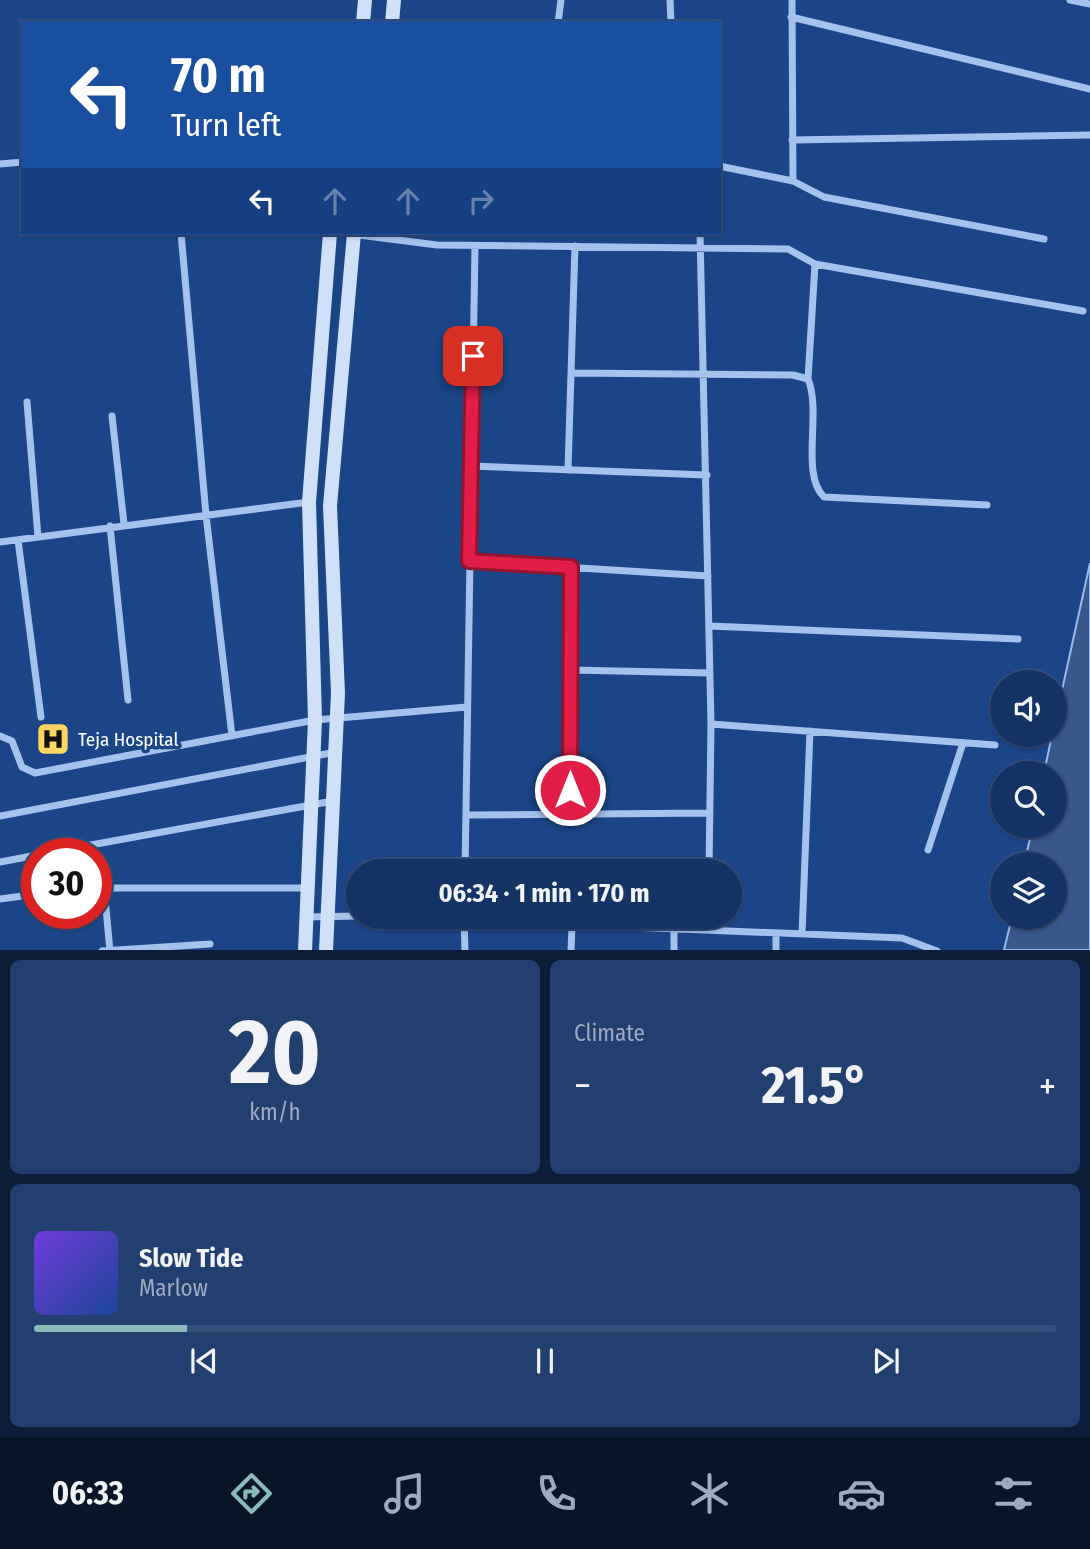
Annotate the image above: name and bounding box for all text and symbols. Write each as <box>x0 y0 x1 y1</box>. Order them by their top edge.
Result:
text: 70 m <box>171 46 266 105</box>
icon: left <box>56 49 147 140</box>
text: Turn left <box>171 106 281 144</box>
icon: left <box>243 182 281 220</box>
icon: ahead <box>316 182 354 220</box>
icon: ahead <box>389 182 427 220</box>
icon: right <box>462 182 500 220</box>
pin <box>443 326 503 386</box>
icon: arrive <box>454 337 492 375</box>
map controls <box>990 670 1067 929</box>
button: sound <box>990 670 1067 747</box>
hospital icon: Teja Hospital <box>34 720 72 758</box>
place label: Teja Hospital <box>78 728 178 751</box>
position arrow <box>533 753 607 827</box>
button: search <box>990 761 1067 838</box>
speed limit sign: 30 <box>21 838 112 929</box>
button: layers <box>990 852 1067 929</box>
text: 06:34 · 1 min · 170 m <box>438 878 650 909</box>
text: 20 <box>229 998 321 1107</box>
text: Climate <box>574 1019 645 1047</box>
text: 21.5° <box>761 1054 868 1117</box>
text: − <box>574 1063 591 1109</box>
text: + <box>1039 1063 1056 1109</box>
text: km/h <box>249 1098 301 1126</box>
text: Slow Tide <box>139 1243 243 1274</box>
text: Marlow <box>139 1274 208 1302</box>
icon: previous <box>185 1342 223 1380</box>
icon: pause <box>526 1342 564 1380</box>
icon: next <box>867 1342 905 1380</box>
icon: directions <box>227 1469 276 1518</box>
icon: music <box>380 1469 429 1518</box>
icon: phone <box>532 1469 581 1518</box>
icon: climate <box>685 1469 734 1518</box>
icon: car <box>837 1469 886 1518</box>
icon: filters <box>989 1469 1038 1518</box>
text: 06:33 <box>52 1474 124 1512</box>

